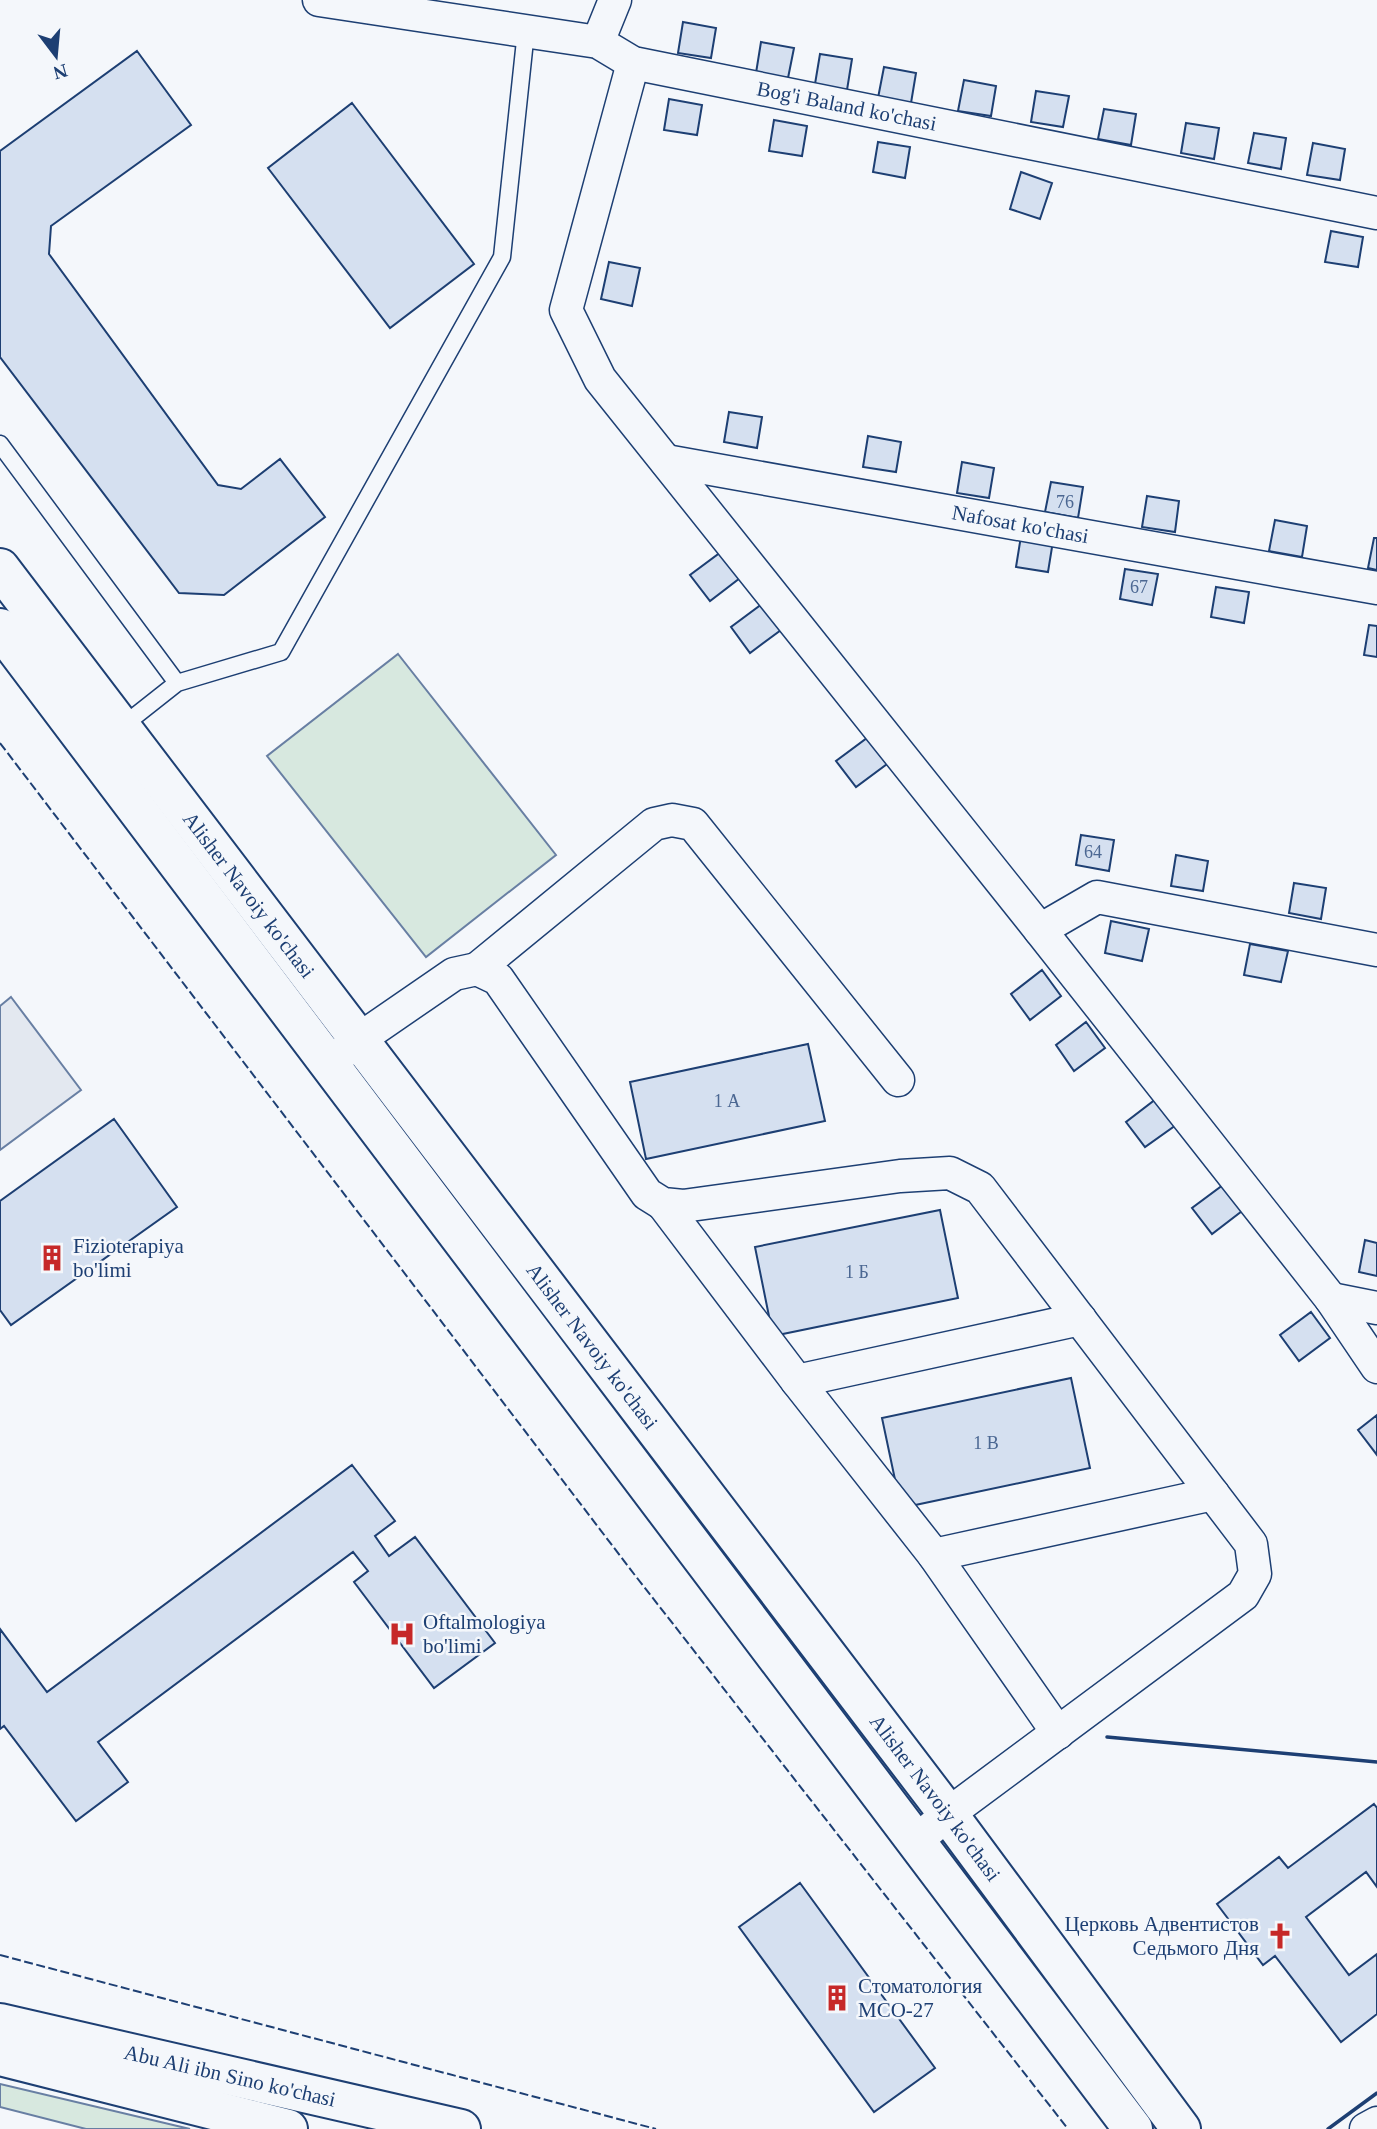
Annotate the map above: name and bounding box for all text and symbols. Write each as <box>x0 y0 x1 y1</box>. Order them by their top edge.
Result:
north arrow <box>21 21 91 91</box>
text: N <box>51 60 70 84</box>
street label: Bog'i Baland ko'chasi <box>755 76 939 136</box>
house number: 76 <box>1056 492 1074 512</box>
street label: Nafosat ko'chasi <box>950 500 1091 548</box>
house number: 67 <box>1130 577 1148 597</box>
street label: Alisher Navoiy ko'chasi <box>178 807 320 983</box>
house number: 64 <box>1084 842 1102 862</box>
house number: 1 А <box>714 1091 740 1111</box>
place label: Fizioterapiya bo'limi <box>73 1234 184 1282</box>
building icon: Fizioterapiya bo'limi <box>37 1243 67 1273</box>
street label: Alisher Navoiy ko'chasi <box>521 1259 663 1434</box>
house number: 1 Б <box>845 1262 869 1282</box>
house number: 1 В <box>973 1433 999 1453</box>
place label: Oftalmologiya bo'limi <box>423 1610 546 1658</box>
hospital icon: Oftalmologiya bo'limi <box>387 1619 417 1649</box>
street label: Alisher Navoiy ko'chasi <box>865 1710 1006 1886</box>
place label: Церковь Адвентистов Седьмого Дня <box>1064 1912 1259 1960</box>
church icon: Церковь Адвентистов Седьмого Дня <box>1265 1921 1295 1951</box>
place label: Стоматология МСО-27 <box>858 1974 983 2022</box>
building icon: Стоматология МСО-27 <box>822 1983 852 2013</box>
street label: Abu Ali ibn Sino ko'chasi <box>122 2040 338 2112</box>

